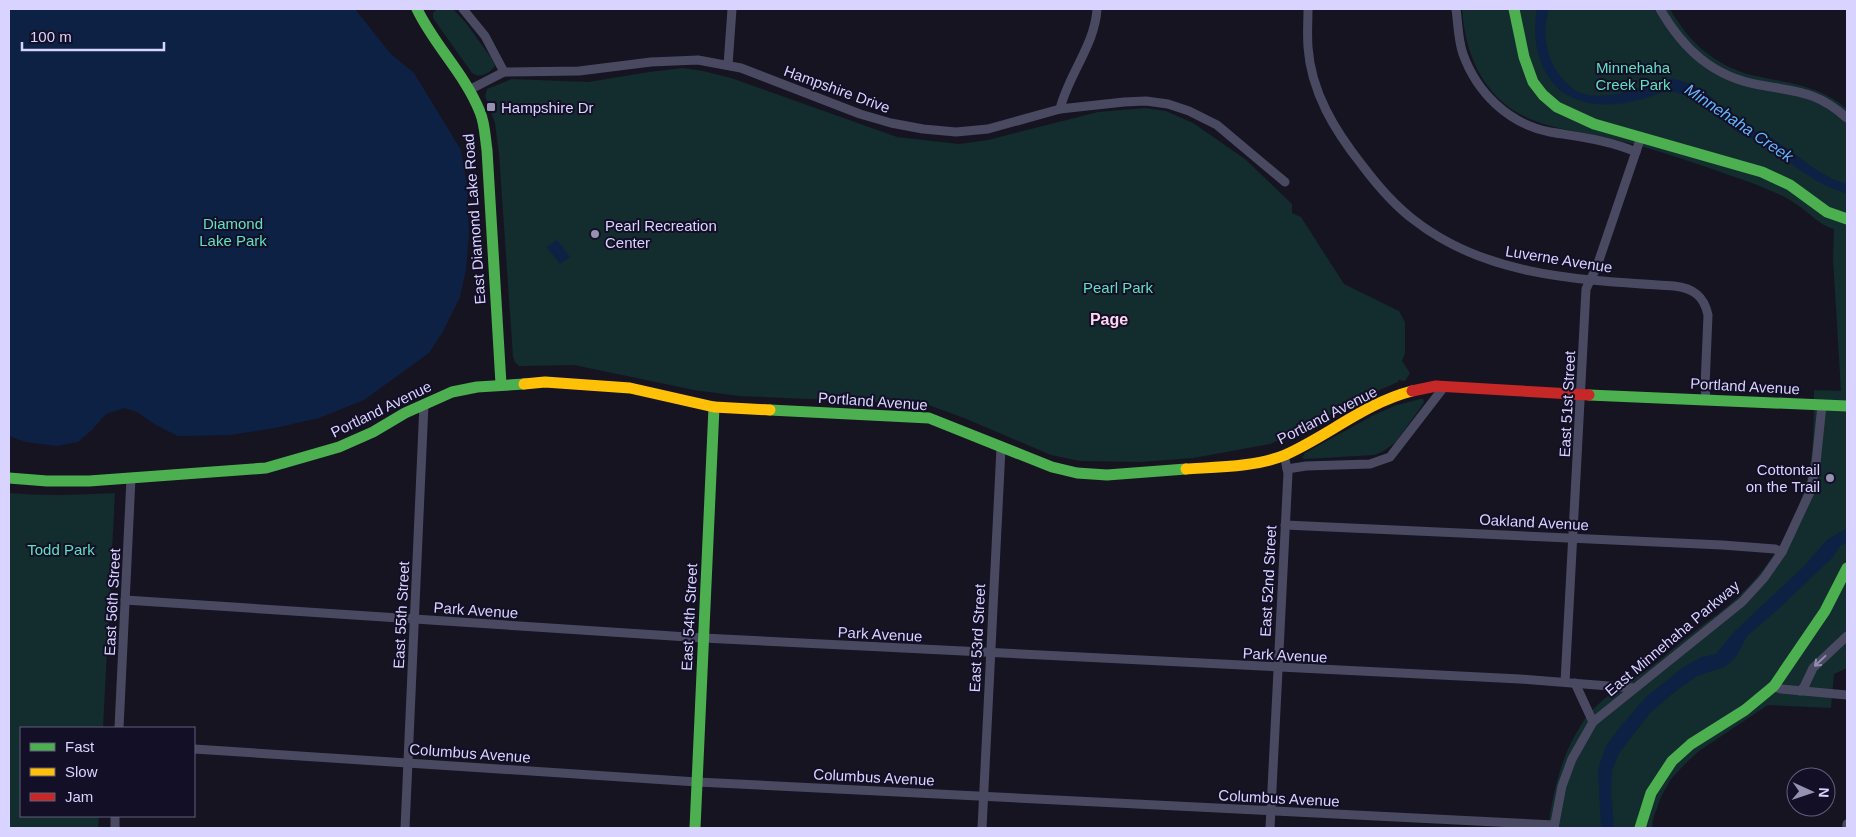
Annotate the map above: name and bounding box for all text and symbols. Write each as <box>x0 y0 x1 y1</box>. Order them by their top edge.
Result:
scale bar <box>22 20 165 52</box>
text: 100 m <box>30 28 72 45</box>
park label: Minnehaha Creek Park <box>1595 59 1671 93</box>
street label: Hampshire Drive <box>782 62 892 116</box>
water label: Minnehaha Creek <box>1682 81 1797 166</box>
place label: Hampshire Dr <box>501 99 594 116</box>
marker: Hampshire Dr <box>485 101 497 113</box>
street label: East Diamond Lake Road <box>460 133 488 305</box>
park label: Diamond Lake Park <box>199 215 267 249</box>
place label: Pearl Recreation Center <box>605 217 717 251</box>
marker: Pearl Recreation Center <box>589 228 601 240</box>
street label: Luverne Avenue <box>1504 242 1614 276</box>
park label: Pearl Park <box>1083 279 1154 296</box>
district label: Page <box>1090 311 1128 328</box>
street label: East 51st Street <box>1556 349 1578 458</box>
street label: Portland Avenue <box>1690 375 1800 397</box>
street label: Portland Avenue <box>328 377 434 441</box>
street label: Portland Avenue <box>1274 382 1380 448</box>
street label: Portland Avenue <box>818 389 928 413</box>
place label: Cottontail on the Trail <box>1746 461 1820 495</box>
marker: Cottontail on the Trail <box>1824 472 1836 484</box>
street label: Oakland Avenue <box>1479 511 1589 533</box>
street label: East 52nd Street <box>1257 524 1279 637</box>
park label: Todd Park <box>27 541 95 558</box>
street label: East 56th Street <box>101 547 123 656</box>
street label: East 55th Street <box>390 560 412 669</box>
street label: East 54th Street <box>678 562 700 671</box>
street label: East Minnehaha Parkway <box>1601 577 1743 699</box>
street label: East 53rd Street <box>966 583 988 693</box>
street label: Park Avenue <box>433 599 519 621</box>
street label: Park Avenue <box>837 623 923 645</box>
street label: Park Avenue <box>1242 644 1328 666</box>
one-way arrow <box>1814 655 1826 667</box>
legend <box>20 727 195 817</box>
text: Fast <box>65 738 95 755</box>
street label: Columbus Avenue <box>409 740 531 766</box>
text: Slow <box>65 763 98 780</box>
street label: Columbus Avenue <box>813 765 935 789</box>
north arrow <box>1786 767 1836 817</box>
street label: Columbus Avenue <box>1218 786 1340 810</box>
text: N <box>1816 787 1832 798</box>
text: Jam <box>65 788 93 805</box>

